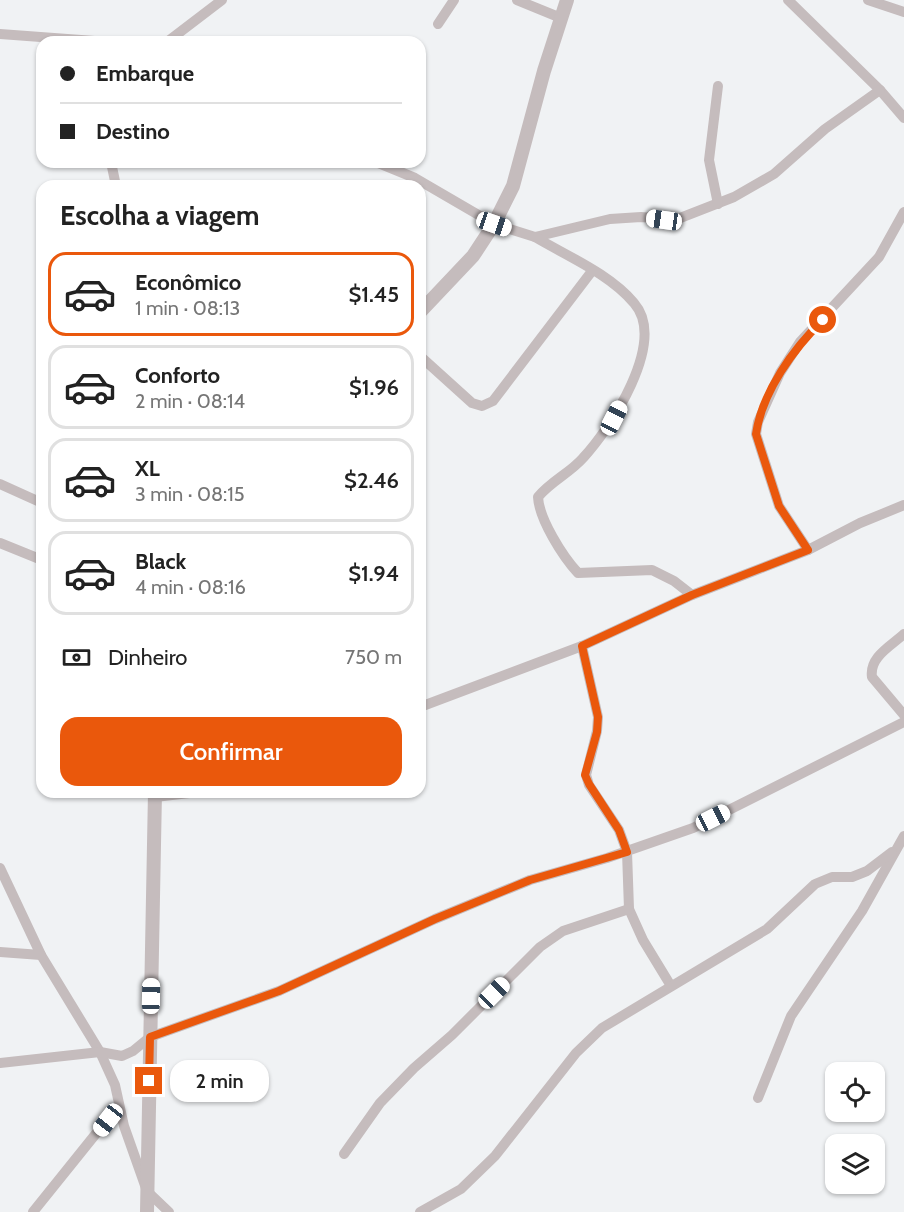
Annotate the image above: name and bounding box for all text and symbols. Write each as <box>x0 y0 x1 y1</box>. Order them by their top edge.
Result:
text: Embarque <box>96 60 194 87</box>
text: Destino <box>96 118 170 145</box>
text: Escolha a viagem <box>60 199 259 232</box>
car <box>645 209 683 231</box>
car <box>474 210 514 238</box>
icon: car <box>63 267 117 321</box>
text: Econômico <box>135 269 241 296</box>
text: $1.45 <box>348 281 399 308</box>
text: 1 min · 08:13 <box>135 296 240 320</box>
route start <box>809 306 836 333</box>
icon: car <box>63 360 117 414</box>
text: Conforto <box>135 362 220 389</box>
text: $1.96 <box>349 374 399 401</box>
text: 2 min · 08:14 <box>135 389 245 413</box>
car <box>598 398 630 438</box>
icon: car <box>63 453 117 507</box>
text: XL <box>135 455 160 482</box>
text: $2.46 <box>344 467 399 494</box>
text: 3 min · 08:15 <box>135 482 245 506</box>
icon: car <box>63 546 117 600</box>
text: Black <box>135 548 186 575</box>
text: $1.94 <box>348 560 399 587</box>
text: 4 min · 08:16 <box>135 575 246 599</box>
icon: cash <box>60 641 93 674</box>
text: Dinheiro <box>108 644 187 671</box>
text: 750 m <box>345 645 402 669</box>
button: Confirmar <box>60 717 402 786</box>
car <box>693 802 733 834</box>
car <box>475 974 513 1012</box>
car <box>142 978 160 1014</box>
callout: 2 min <box>170 1060 269 1102</box>
map controls <box>825 1062 885 1194</box>
button: locate <box>825 1062 885 1122</box>
route end <box>135 1067 162 1094</box>
text: 2 min <box>195 1069 244 1093</box>
car <box>90 1100 126 1140</box>
button: layers <box>825 1134 885 1194</box>

